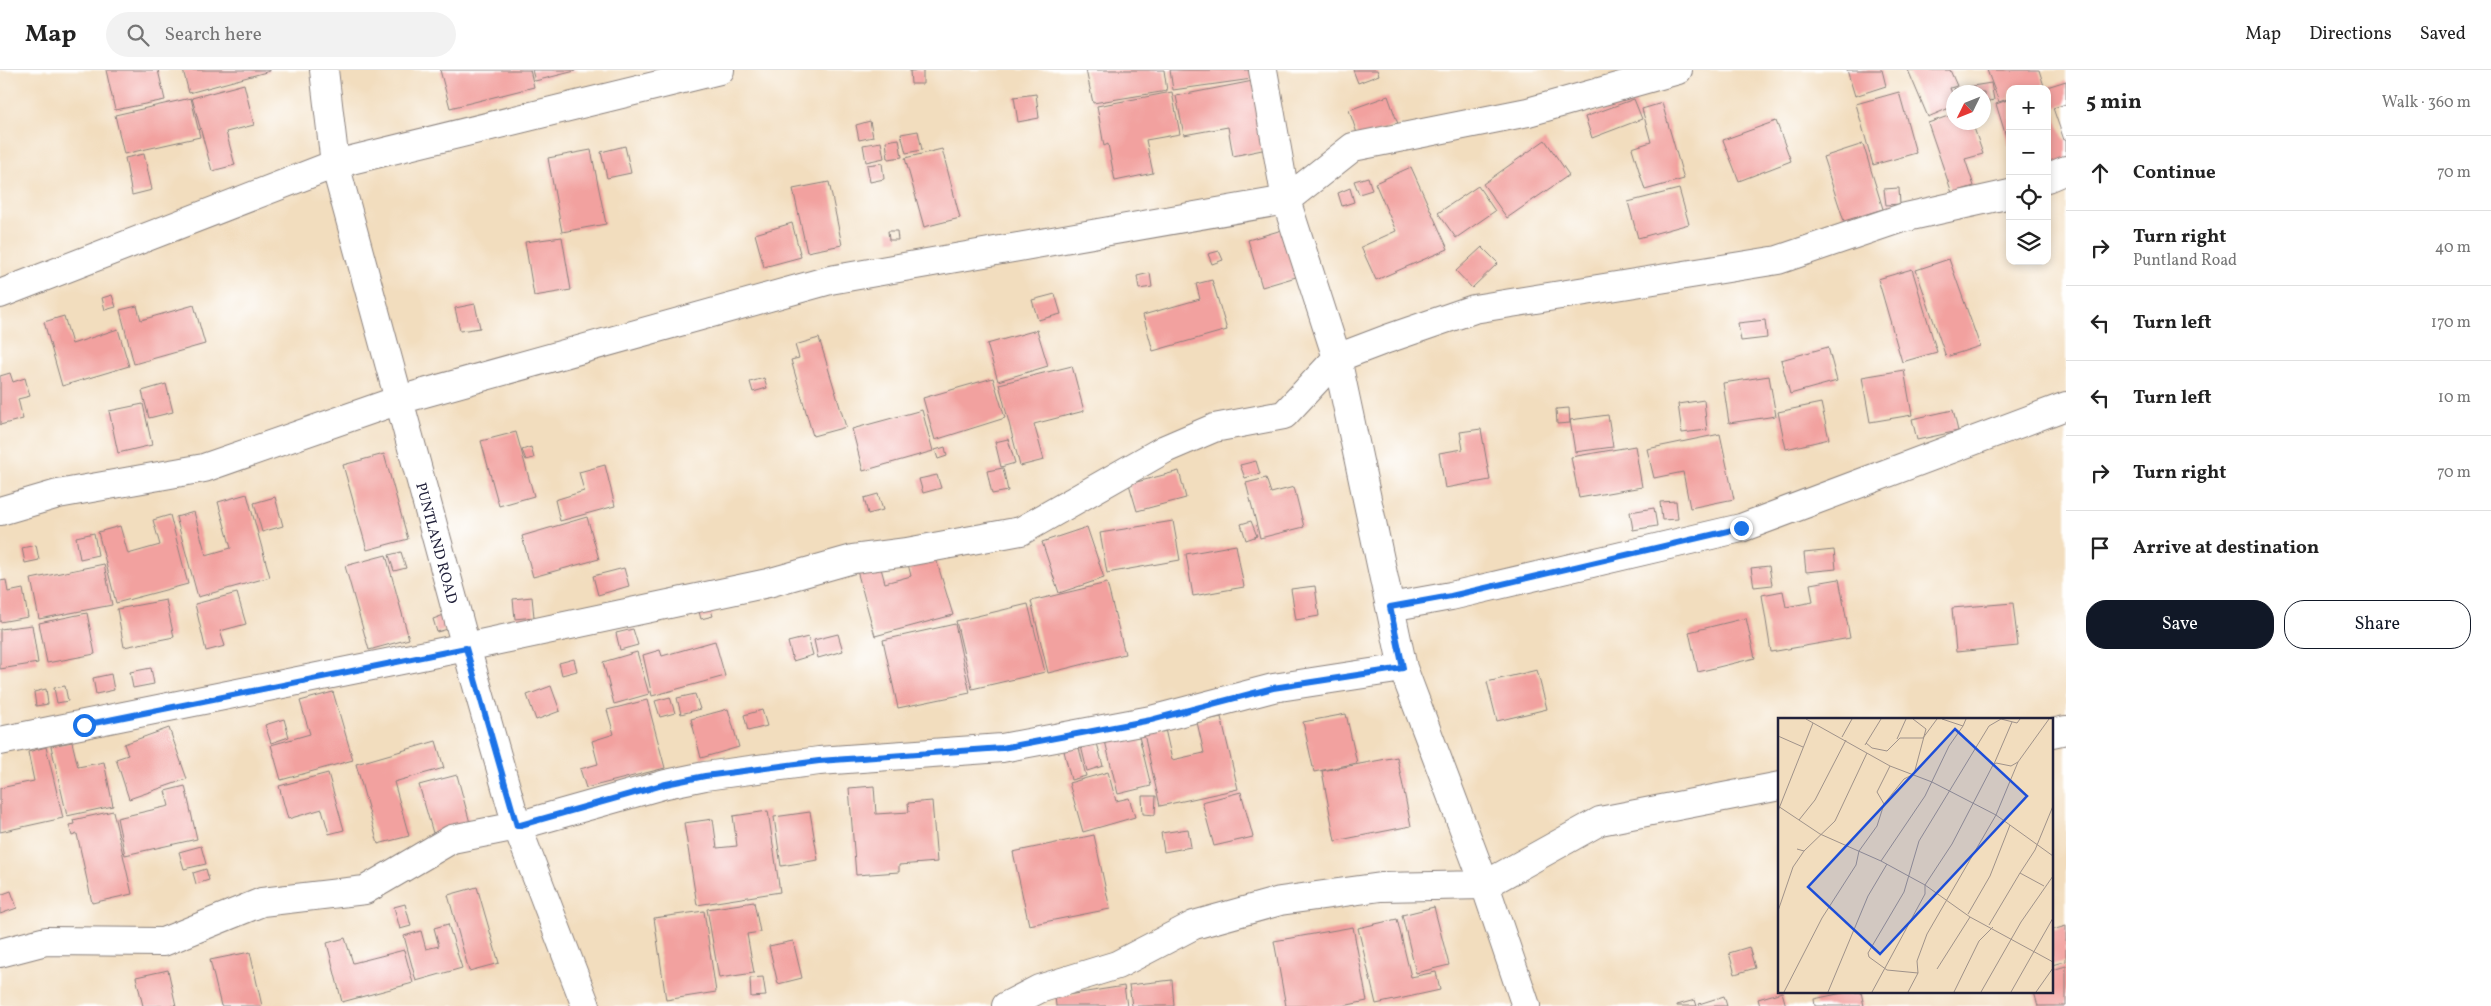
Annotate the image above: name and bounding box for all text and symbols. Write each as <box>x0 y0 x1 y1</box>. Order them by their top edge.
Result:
search box <box>106 12 456 57</box>
text: Map <box>25 18 76 52</box>
icon: search <box>124 21 152 49</box>
text: Search here <box>164 22 262 48</box>
text: Map <box>2245 22 2281 47</box>
text: Directions <box>2309 22 2392 47</box>
text: Saved <box>2420 22 2466 47</box>
north arrow <box>1946 85 1991 130</box>
map controls <box>2006 85 2051 265</box>
button: + <box>2006 85 2051 130</box>
text: 5 min <box>2086 88 2142 117</box>
text: Walk · 360 m <box>2382 92 2471 114</box>
button: − <box>2006 130 2051 175</box>
icon: ahead <box>2086 159 2114 187</box>
text: Continue <box>2133 160 2216 186</box>
text: 70 m <box>2437 162 2471 184</box>
button: locate <box>2006 175 2051 220</box>
button: layers <box>2006 220 2051 265</box>
text: Turn right <box>2133 224 2226 250</box>
icon: right <box>2086 234 2114 262</box>
text: 40 m <box>2435 237 2471 259</box>
text: Puntland Road <box>2133 250 2237 272</box>
icon: left <box>2086 309 2114 337</box>
text: Turn left <box>2133 310 2212 336</box>
text: 170 m <box>2431 312 2471 334</box>
icon: left <box>2086 384 2114 412</box>
text: Turn left <box>2133 385 2212 411</box>
text: 10 m <box>2438 387 2471 409</box>
icon: right <box>2086 459 2114 487</box>
text: Turn right <box>2133 460 2226 486</box>
text: 70 m <box>2437 462 2471 484</box>
street label: PUNTLAND ROAD <box>409 480 462 606</box>
route end <box>1730 517 1753 540</box>
icon: arrive <box>2086 534 2114 562</box>
text: Arrive at destination <box>2133 535 2319 561</box>
button: Save <box>2086 600 2274 649</box>
button: Share <box>2284 600 2471 649</box>
route start <box>73 714 96 737</box>
inset map <box>1778 718 2054 994</box>

